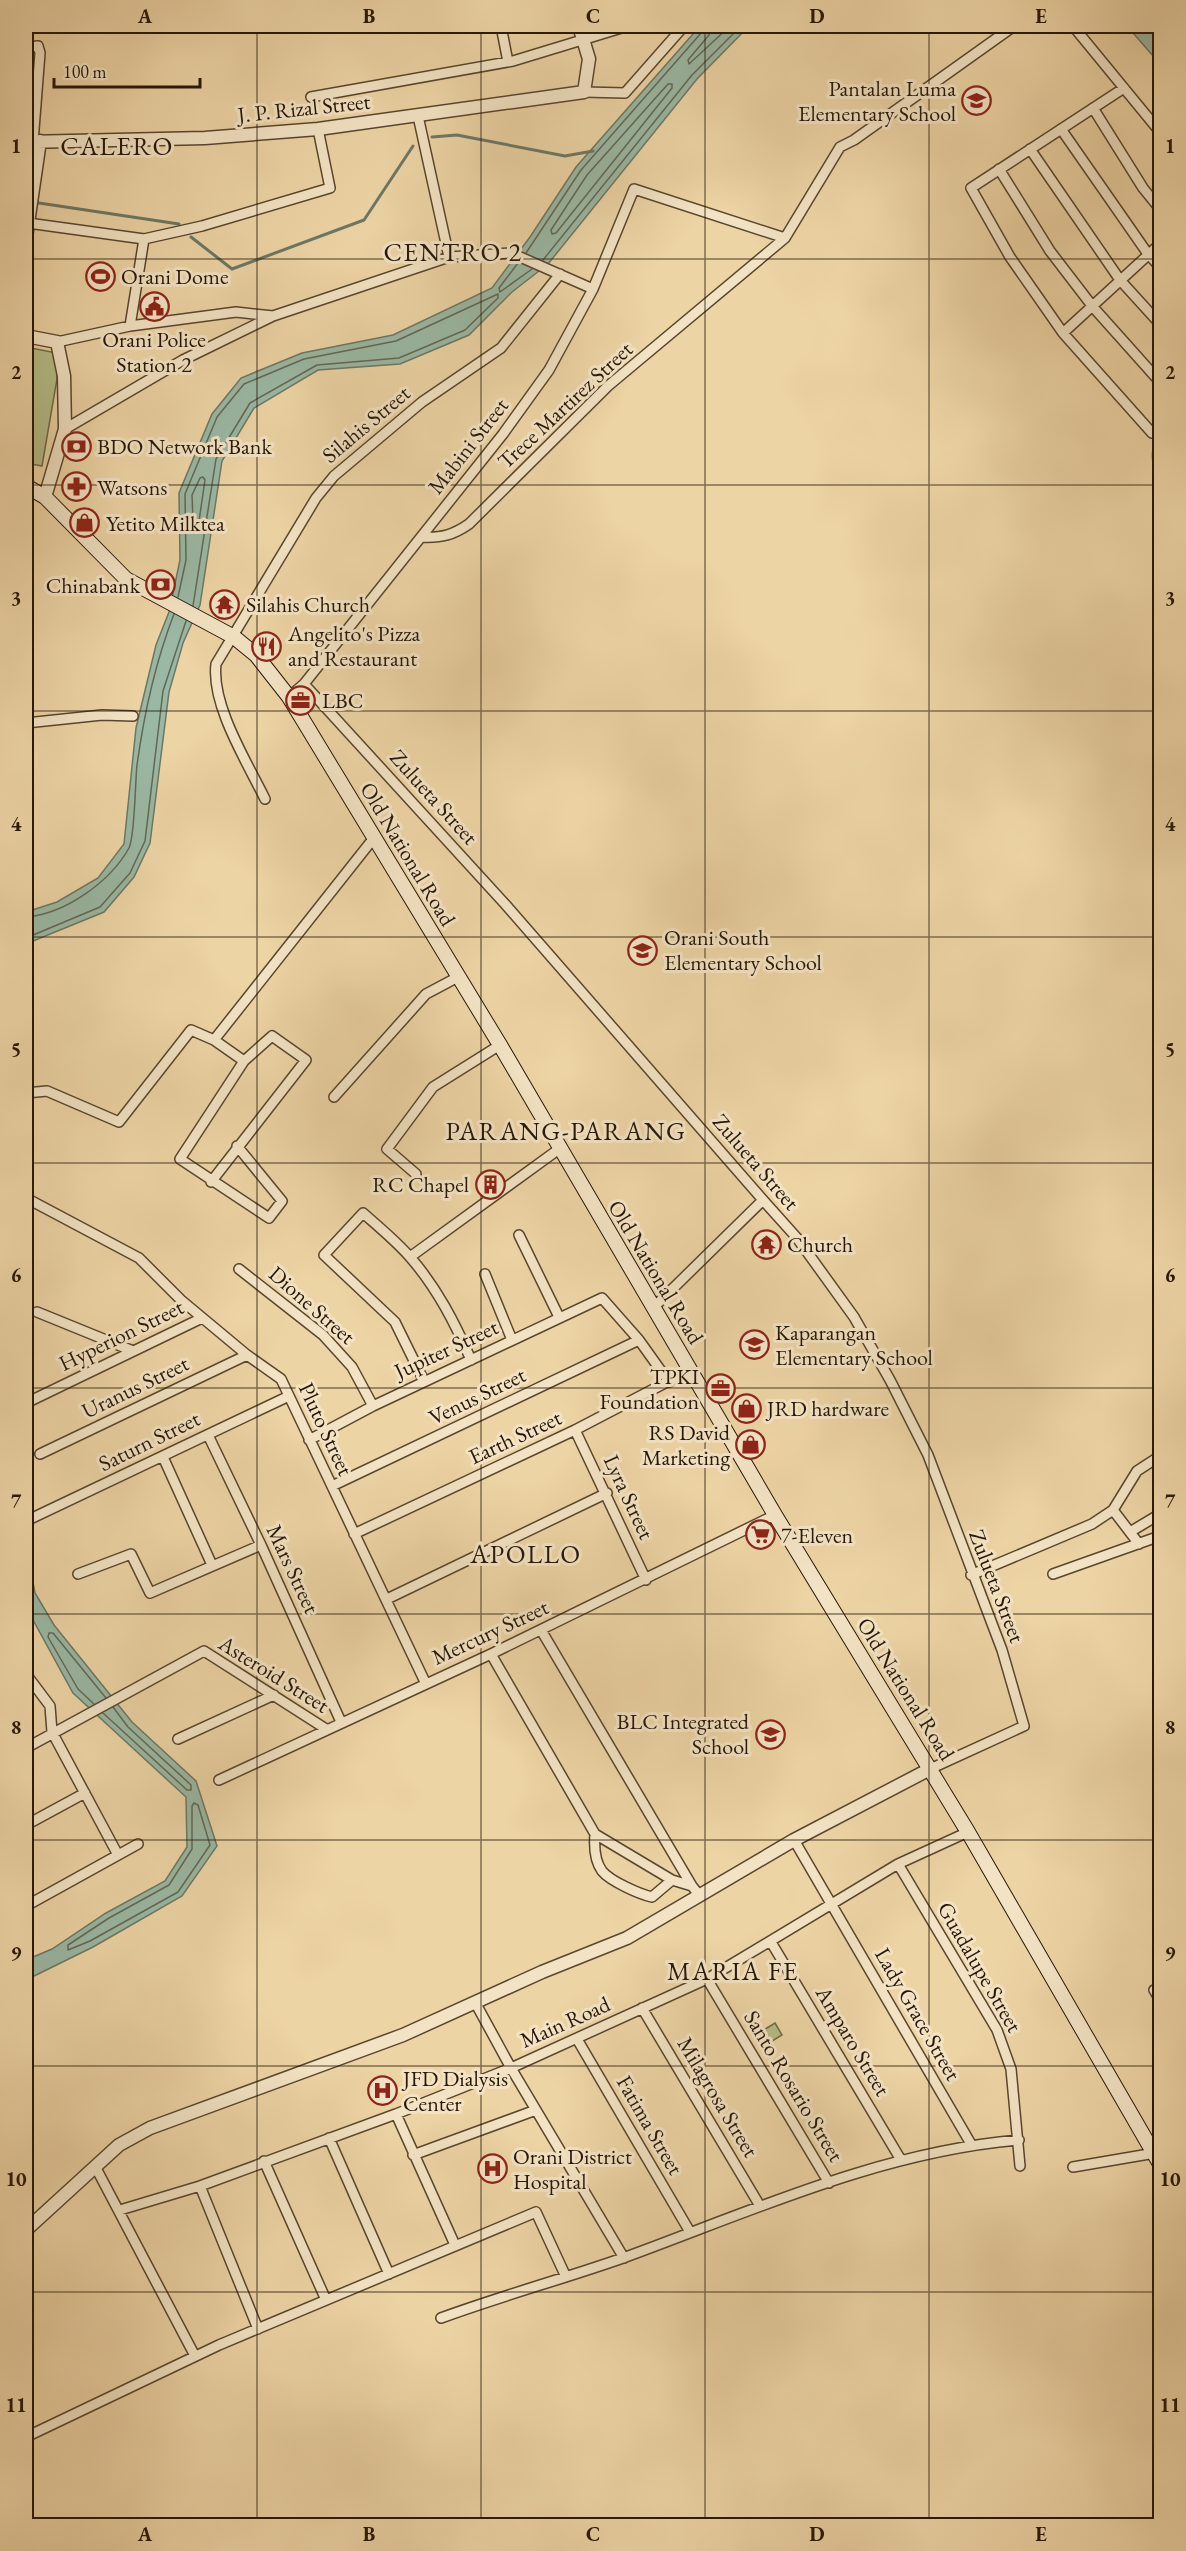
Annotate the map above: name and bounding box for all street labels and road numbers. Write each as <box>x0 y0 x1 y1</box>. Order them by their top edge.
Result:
street label: J. P. Rizal Street <box>234 87 372 130</box>
street label: Trece Martirez Street <box>491 335 639 475</box>
street label: Silahis Street <box>316 379 416 469</box>
street label: Mabini Street <box>421 392 515 500</box>
street label: Zulueta Street <box>383 743 485 851</box>
street label: Old National Road <box>354 777 463 932</box>
street label: Zulueta Street <box>706 1108 806 1216</box>
street label: Old National Road <box>602 1195 711 1350</box>
street label: Dione Street <box>263 1259 362 1351</box>
street label: Hyperion Street <box>54 1292 188 1378</box>
street label: Jupiter Street <box>388 1312 503 1387</box>
street label: Uranus Street <box>77 1349 193 1425</box>
street label: Venus Street <box>424 1360 530 1432</box>
street label: Pluto Street <box>292 1378 360 1480</box>
street label: Earth Street <box>464 1403 566 1471</box>
street label: Saturn Street <box>94 1404 205 1478</box>
street label: Lyra Street <box>597 1450 661 1544</box>
street label: Mars Street <box>260 1520 326 1618</box>
street label: Zulueta Street <box>962 1525 1032 1647</box>
street label: Mercury Street <box>427 1592 553 1672</box>
street label: Old National Road <box>850 1612 962 1767</box>
street label: Asteroid Street <box>212 1628 335 1720</box>
street label: Guadalupe Street <box>931 1897 1029 2038</box>
street label: Lady Grace Street <box>868 1942 968 2086</box>
street label: Amparo Street <box>808 1980 897 2101</box>
street label: Main Road <box>515 1989 615 2055</box>
street label: Santo Rosario Street <box>737 2005 851 2167</box>
street label: Milagrosa Street <box>671 2031 765 2163</box>
street label: Fatima Street <box>610 2070 690 2180</box>

